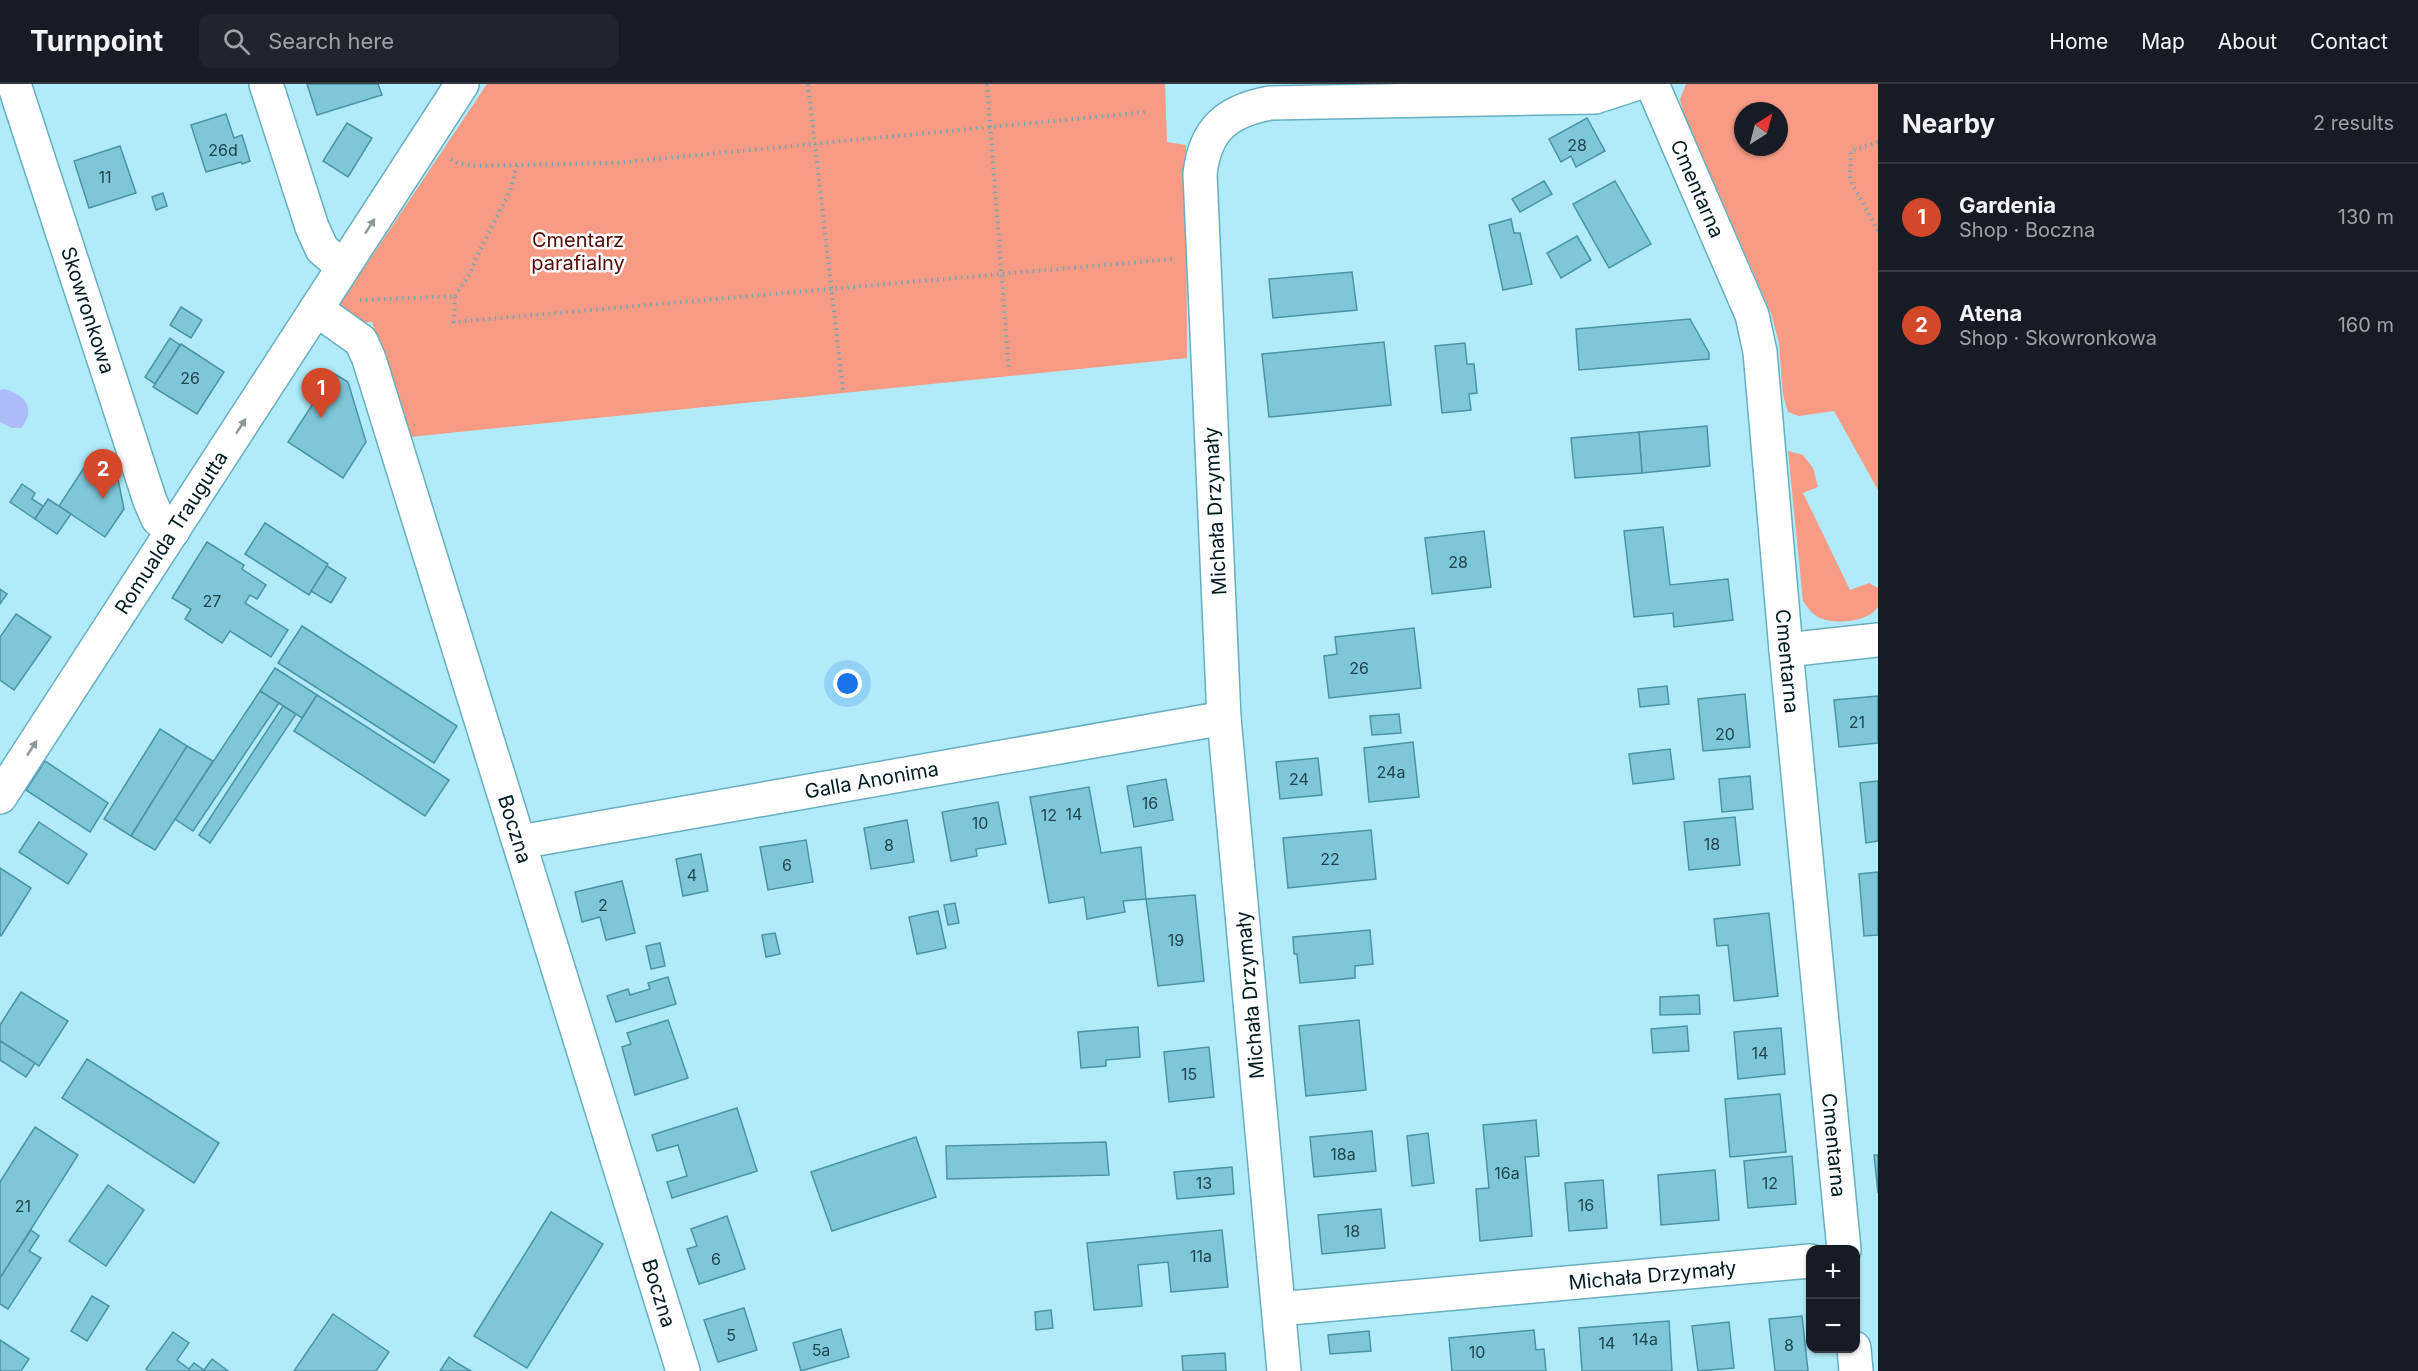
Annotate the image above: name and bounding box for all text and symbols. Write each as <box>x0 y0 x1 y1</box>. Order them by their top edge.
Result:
search box <box>199 14 619 68</box>
text: Turnpoint <box>30 24 163 58</box>
icon: search <box>220 25 253 58</box>
text: Search here <box>268 28 394 54</box>
text: Home <box>2049 29 2108 54</box>
text: Map <box>2141 29 2185 54</box>
text: About <box>2218 29 2277 54</box>
text: Contact <box>2310 29 2388 54</box>
north arrow <box>1734 102 1788 156</box>
text: Nearby <box>1902 108 1995 139</box>
text: 2 results <box>2313 111 2394 135</box>
house number: 28 <box>1567 135 1587 155</box>
street label: Cmentarna <box>1666 136 1729 241</box>
house number: 26d <box>208 140 238 160</box>
house number: 11 <box>98 167 112 187</box>
text: Gardenia <box>1959 192 2056 218</box>
text: 1 <box>1917 205 1926 229</box>
text: 130 m <box>2338 205 2394 229</box>
one-way arrow <box>364 218 375 235</box>
text: Shop · Boczna <box>1959 218 2095 242</box>
park label: Cmentarz parafialny <box>531 228 625 275</box>
street label: Skowronkowa <box>56 244 120 377</box>
text: Atena <box>1959 300 2022 326</box>
text: 2 <box>1915 313 1928 337</box>
text: 160 m <box>2338 313 2394 337</box>
text: Shop · Skowronkowa <box>1959 326 2157 350</box>
house number: 26 <box>180 368 200 388</box>
pin: 1 <box>302 368 340 418</box>
one-way arrow <box>236 417 247 434</box>
street label: Michała Drzymały <box>1199 426 1231 596</box>
street label: Romualda Traugutta <box>110 447 233 619</box>
pin: 2 <box>84 450 122 499</box>
house number: 28 <box>1448 552 1468 572</box>
house number: 27 <box>203 591 221 611</box>
street label: Cmentarna <box>1770 608 1804 714</box>
house number: 26 <box>1349 658 1369 678</box>
your location <box>833 669 862 698</box>
house number: 21 <box>1849 712 1865 732</box>
house number: 20 <box>1715 724 1735 744</box>
one-way arrow <box>26 740 38 756</box>
street label: Galla Anonima <box>803 756 941 804</box>
house number: 24a <box>1377 762 1405 782</box>
house number: 24 <box>1289 769 1309 789</box>
street label: Boczna <box>493 792 537 866</box>
house number: 16 <box>1142 793 1158 813</box>
house number: 14 <box>1066 804 1082 824</box>
house number: 12 <box>1041 805 1057 825</box>
house number: 10 <box>972 813 988 833</box>
house number: 18 <box>1704 834 1720 854</box>
house number: 8 <box>884 835 894 855</box>
house number: 22 <box>1320 849 1340 869</box>
house number: 6 <box>782 855 792 875</box>
house number: 4 <box>687 865 697 885</box>
house number: 2 <box>598 895 608 915</box>
street label: Michała Drzymały <box>1231 910 1269 1080</box>
house number: 19 <box>1168 930 1184 950</box>
house number: 14 <box>1752 1043 1768 1063</box>
house number: 15 <box>1181 1064 1197 1084</box>
street label: Cmentarna <box>1817 1092 1851 1198</box>
house number: 18a <box>1330 1144 1356 1164</box>
house number: 16a <box>1494 1163 1520 1183</box>
house number: 13 <box>1196 1173 1212 1193</box>
house number: 12 <box>1762 1173 1778 1193</box>
house number: 16 <box>1578 1195 1594 1215</box>
house number: 21 <box>15 1196 31 1216</box>
house number: 18 <box>1344 1221 1360 1241</box>
map controls <box>1806 1245 1860 1353</box>
button: + <box>1806 1245 1860 1299</box>
house number: 11a <box>1190 1246 1212 1266</box>
house number: 6 <box>711 1249 721 1269</box>
street label: Boczna <box>637 1256 681 1330</box>
street label: Michała Drzymały <box>1568 1256 1737 1295</box>
button: − <box>1806 1299 1860 1353</box>
house number: 5 <box>726 1325 736 1345</box>
house number: 14a <box>1632 1329 1658 1349</box>
house number: 14 <box>1599 1333 1615 1353</box>
house number: 8 <box>1784 1335 1794 1355</box>
house number: 5a <box>812 1340 830 1360</box>
house number: 10 <box>1469 1342 1485 1362</box>

